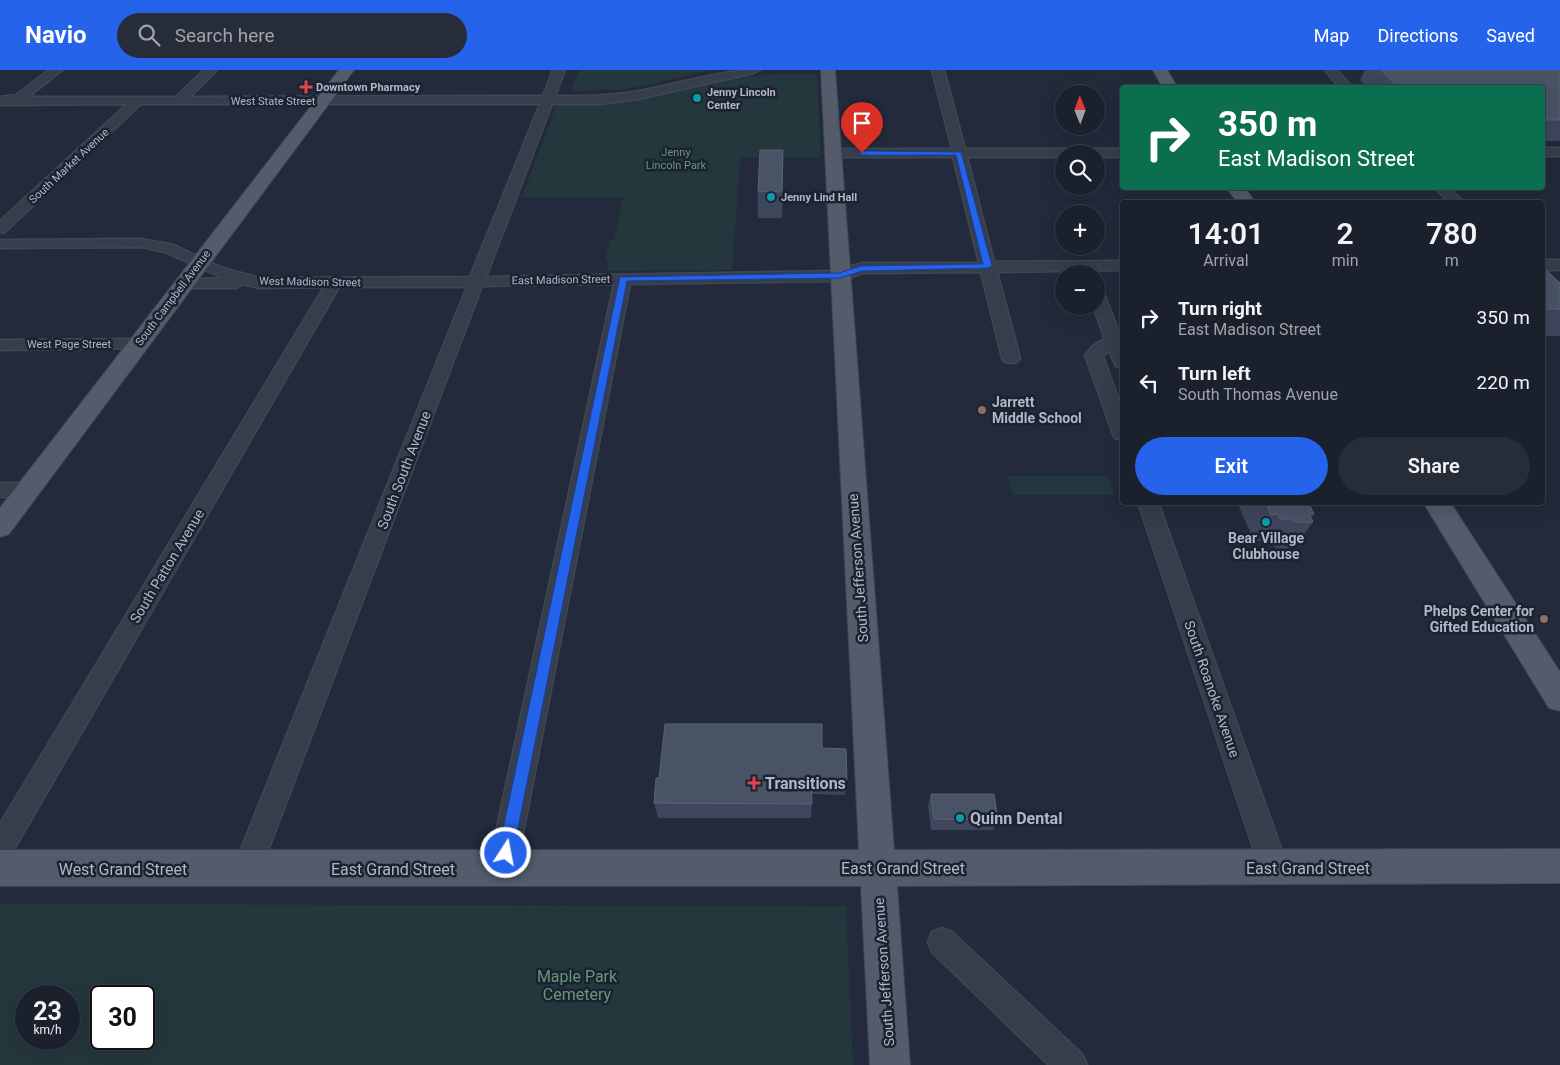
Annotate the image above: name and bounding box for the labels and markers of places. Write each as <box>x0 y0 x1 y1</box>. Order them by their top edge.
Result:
marker: Downtown Pharmacy <box>300 81 312 93</box>
place label: Downtown Pharmacy <box>316 81 421 94</box>
place label: Jenny Lincoln Center <box>707 86 776 112</box>
marker: Jenny Lincoln Center <box>691 92 703 104</box>
pin <box>841 102 883 153</box>
marker: Jenny Lind Hall <box>765 191 777 203</box>
place label: Jenny Lind Hall <box>781 191 857 204</box>
place label: Jarrett Middle School <box>992 394 1082 426</box>
marker: Jarrett Middle School <box>976 404 988 416</box>
marker: Bear Village Clubhouse <box>1260 516 1272 528</box>
place label: Bear Village Clubhouse <box>1228 530 1304 562</box>
place label: Phelps Center for Gifted Education <box>1424 603 1534 635</box>
marker: Phelps Center for Gifted Education <box>1538 613 1550 625</box>
place label: Transitions <box>765 774 846 793</box>
marker: Transitions <box>747 776 761 790</box>
place label: Quinn Dental <box>970 809 1062 828</box>
marker: Quinn Dental <box>954 812 966 824</box>

